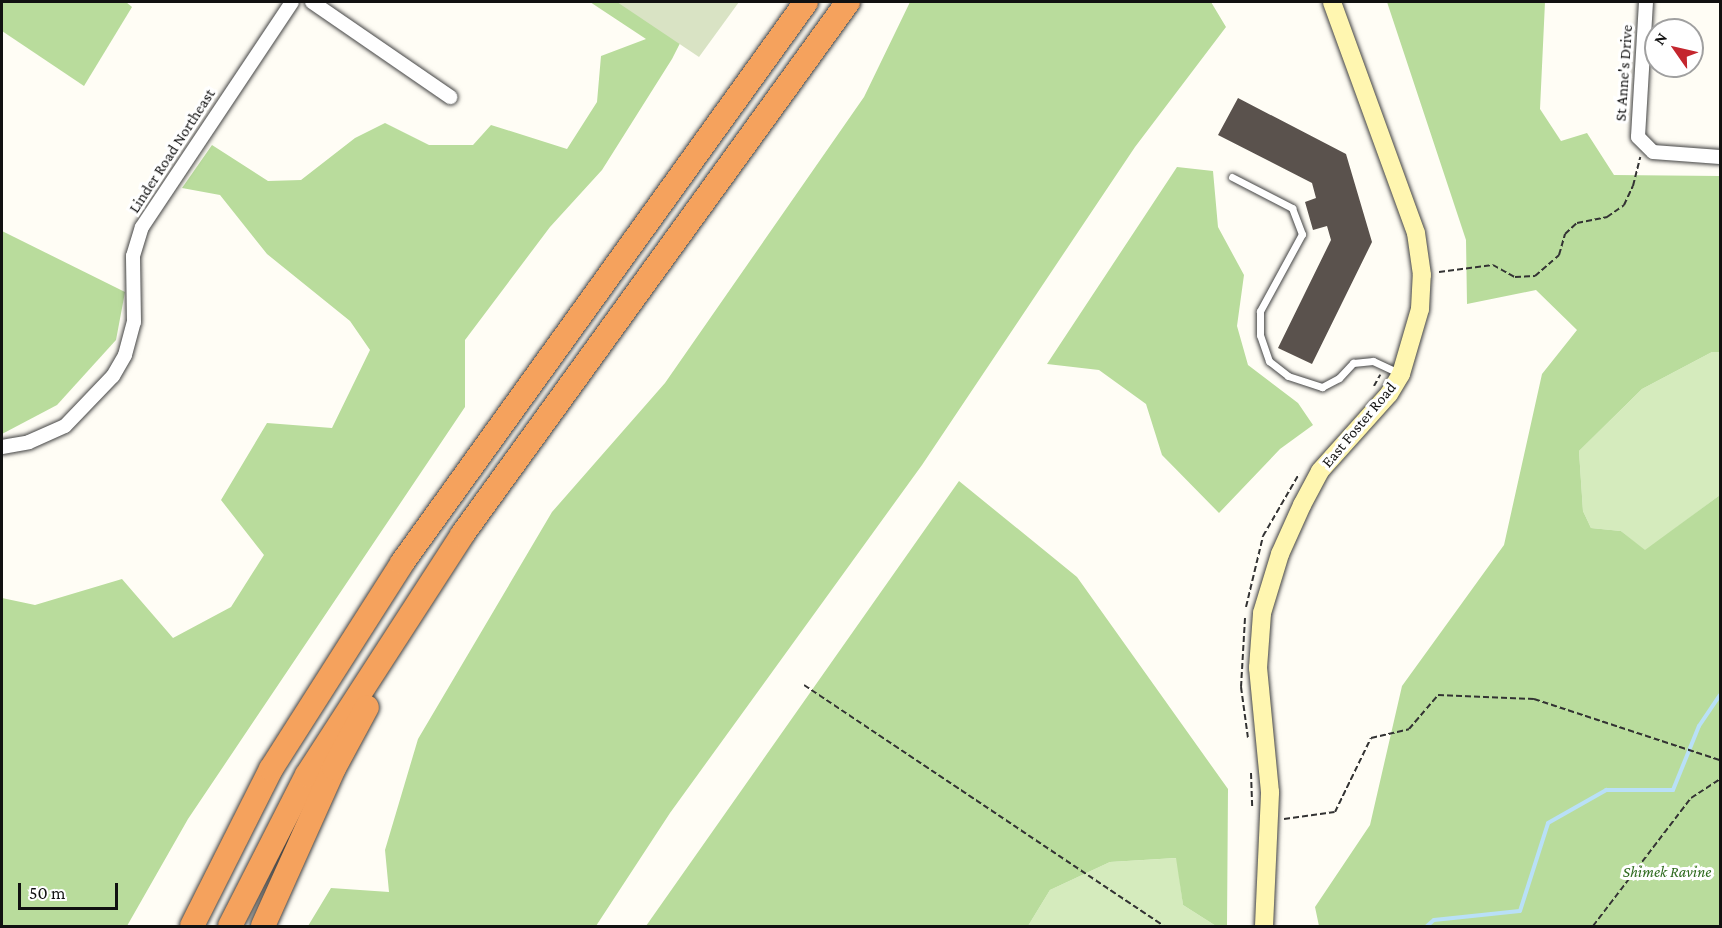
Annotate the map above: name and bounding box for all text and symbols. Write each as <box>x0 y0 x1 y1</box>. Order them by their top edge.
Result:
north arrow <box>1644 18 1704 78</box>
street label: St Anne's Drive <box>1611 24 1637 122</box>
text: N <box>1650 29 1670 48</box>
street label: Linder Road Northeast <box>125 85 219 217</box>
street label: East Foster Road <box>1318 378 1400 472</box>
park label: Shimek Ravine <box>1623 862 1711 882</box>
scale bar <box>21 871 122 909</box>
text: 50 m <box>29 883 66 903</box>

